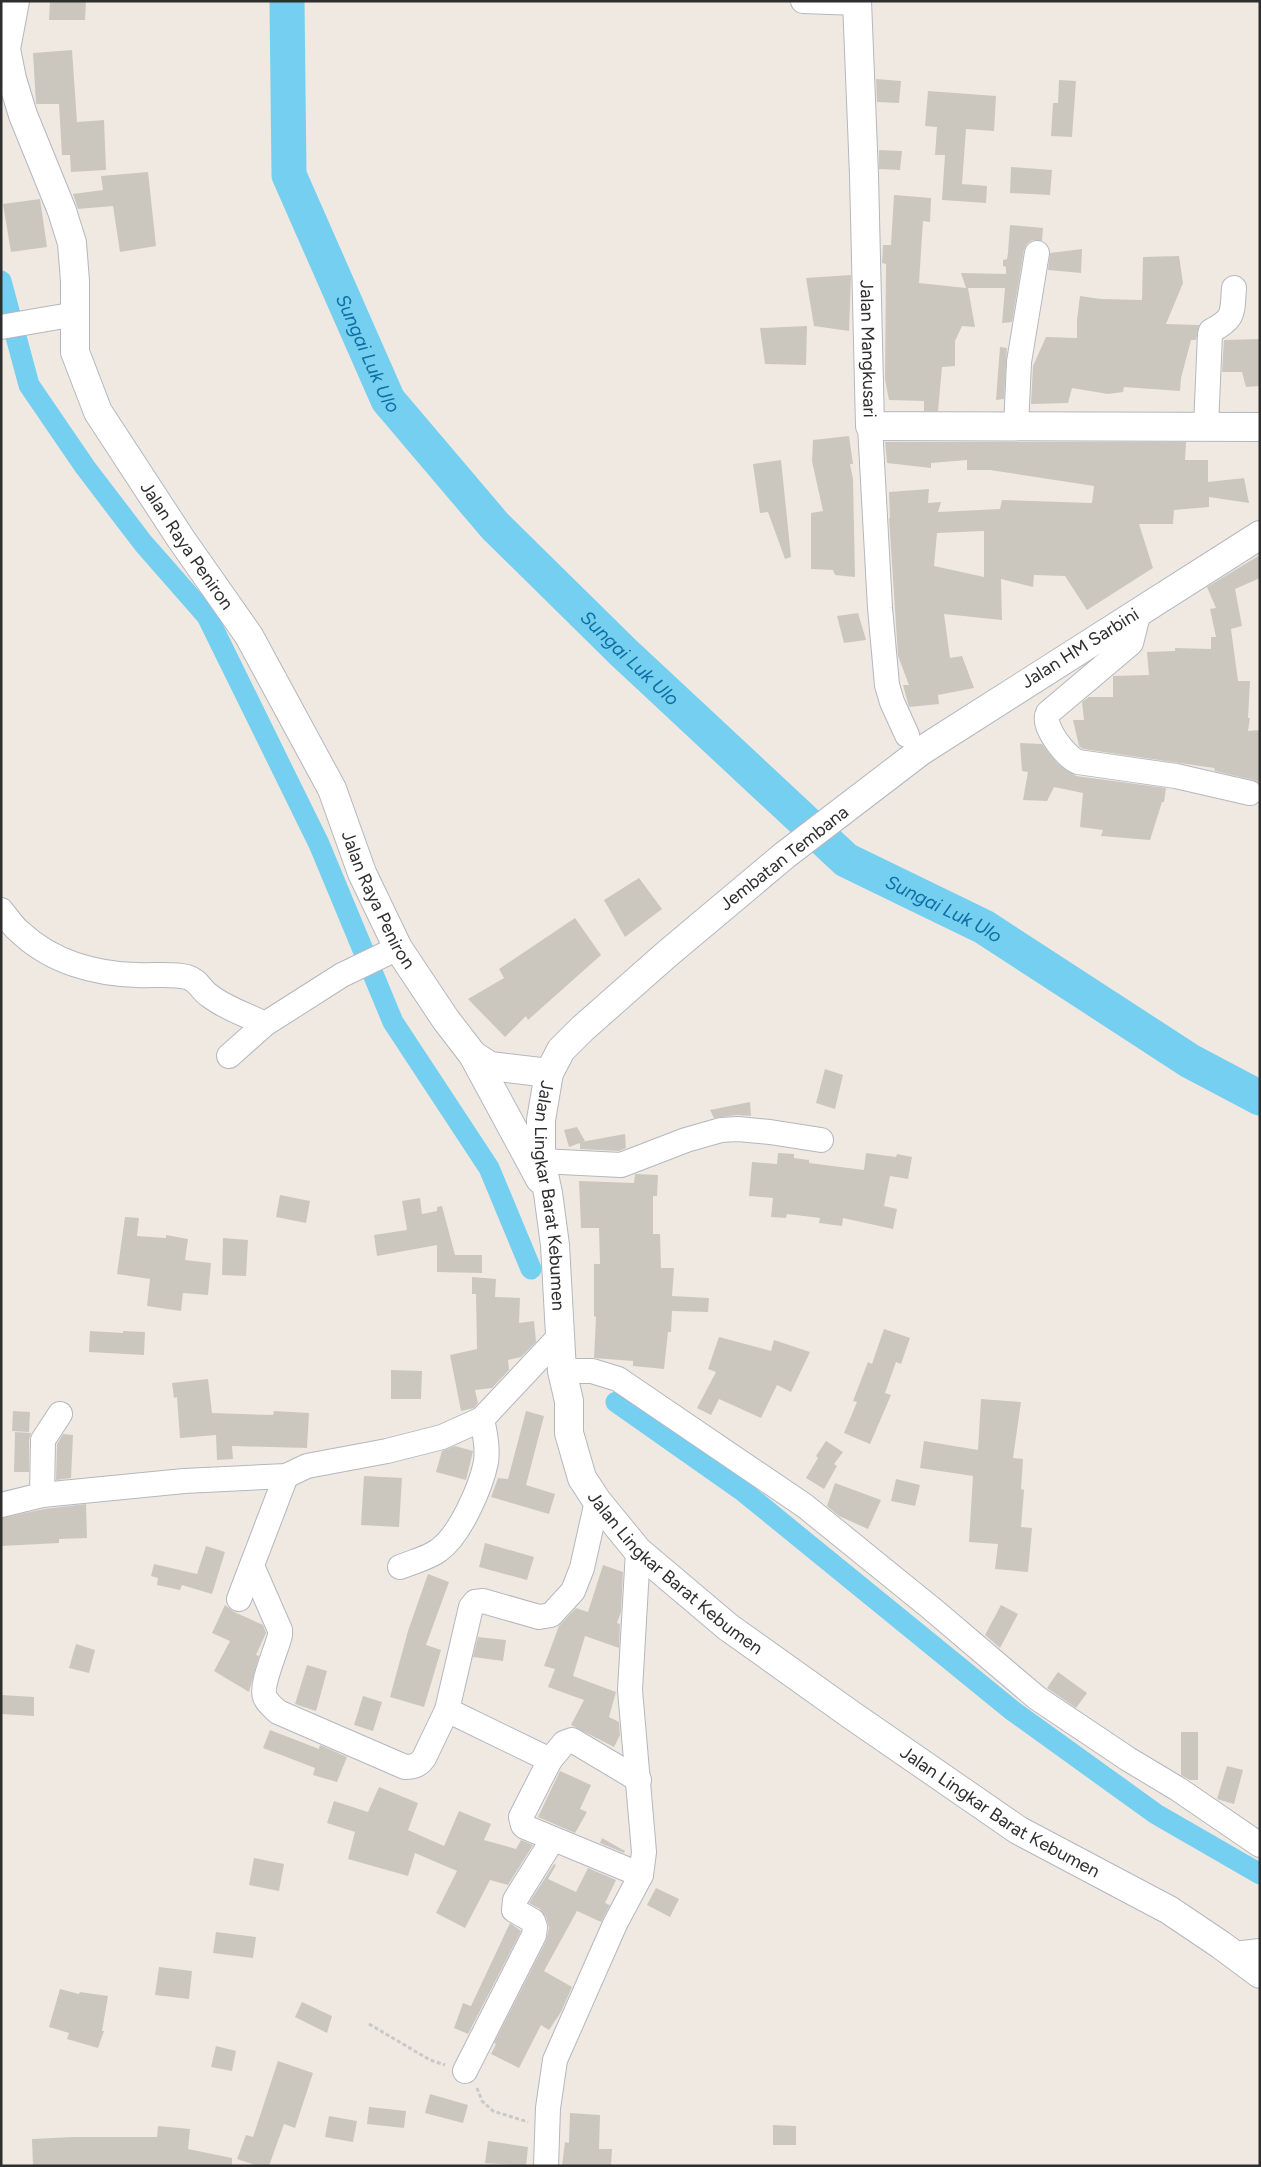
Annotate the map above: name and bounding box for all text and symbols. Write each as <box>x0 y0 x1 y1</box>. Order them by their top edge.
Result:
street label: Jalan Mangkusari <box>856 280 881 418</box>
water label: Sungai Luk Ulo <box>331 291 405 418</box>
street label: Jalan Raya Peniron <box>135 477 238 614</box>
street label: Jalan HM Sarbini <box>1017 603 1143 693</box>
water label: Sungai Luk Ulo <box>576 606 684 711</box>
street label: Jembatan Tembana <box>715 801 853 915</box>
street label: Jalan Raya Peniron <box>337 828 420 973</box>
water label: Sungai Luk Ulo <box>882 870 1006 948</box>
street label: Jalan Lingkar Barat Kebumen <box>530 1079 570 1311</box>
street label: Jalan Lingkar Barat Kebumen <box>583 1487 767 1659</box>
street label: Jalan Lingkar Barat Kebumen <box>896 1741 1104 1882</box>

